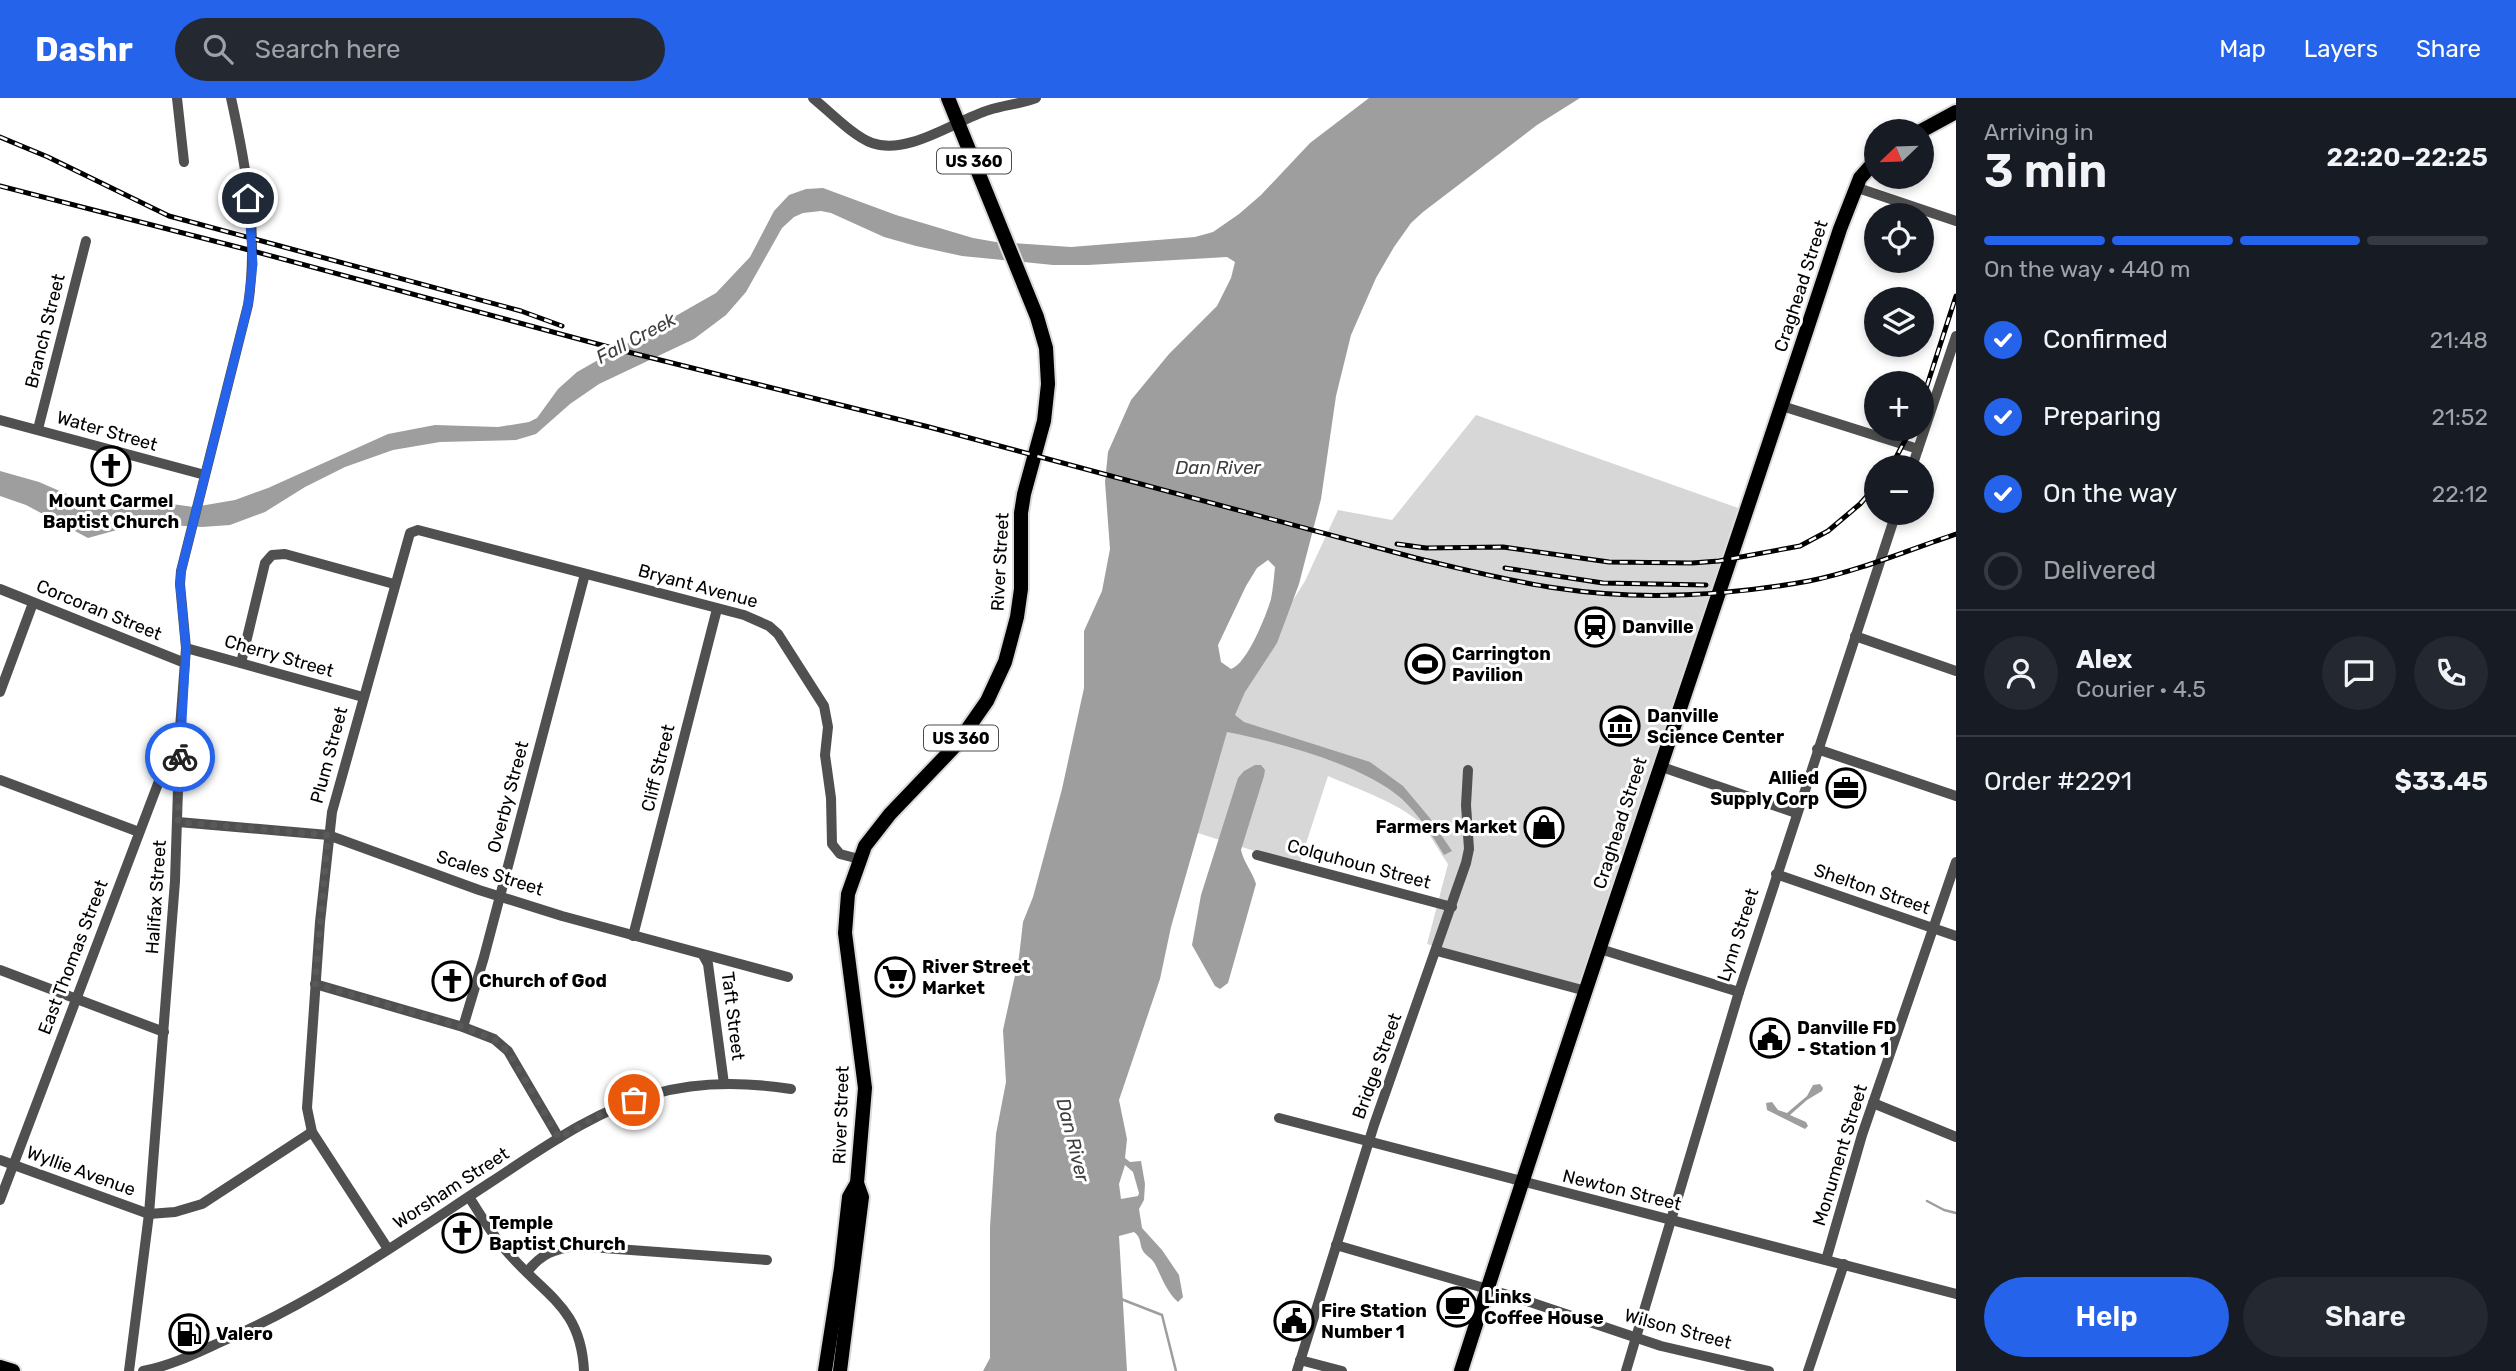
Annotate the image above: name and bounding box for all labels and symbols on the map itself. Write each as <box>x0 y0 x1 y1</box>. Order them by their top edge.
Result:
north arrow <box>1864 119 1934 189</box>
road number: US 360 <box>937 148 1011 174</box>
pin <box>218 168 278 228</box>
street label: Craghead Street <box>1769 217 1833 355</box>
street label: Branch Street <box>20 272 70 390</box>
water label: Fall Creek <box>592 307 680 369</box>
street label: Water Street <box>54 406 160 456</box>
church icon: Mount Carmel Baptist Church <box>90 445 132 487</box>
water label: Dan River <box>1175 456 1262 479</box>
place label: Mount Carmel Baptist Church <box>43 490 179 533</box>
street label: River Street <box>986 512 1014 612</box>
street label: Bryant Avenue <box>636 559 760 613</box>
street label: Corcoran Street <box>33 575 165 645</box>
station icon: Danville <box>1574 606 1616 648</box>
place label: Danville <box>1622 616 1694 638</box>
street label: Cherry Street <box>222 630 336 682</box>
sports icon: Carrington Pavilion <box>1404 643 1446 685</box>
place label: Carrington Pavilion <box>1452 643 1551 686</box>
street label: Plum Street <box>306 704 352 806</box>
museum icon: Danville Science Center <box>1599 705 1641 747</box>
place label: Danville Science Center <box>1647 705 1784 748</box>
courier <box>145 722 215 792</box>
street label: Cliff Street <box>637 722 679 814</box>
road number: US 360 <box>924 726 998 750</box>
street label: Overby Street <box>482 739 534 855</box>
street label: Craghead Street <box>1588 754 1652 892</box>
place label: Allied Supply Corp <box>1710 767 1819 810</box>
office icon: Allied Supply Corp <box>1825 767 1867 809</box>
shop icon: Farmers Market <box>1523 806 1565 848</box>
place label: Farmers Market <box>1375 816 1517 838</box>
street label: Colquhoun Street <box>1285 834 1433 894</box>
street label: Halifax Street <box>141 839 171 955</box>
street label: Scales Street <box>434 845 546 901</box>
street label: Shelton Street <box>1811 859 1933 919</box>
street label: East Thomas Street <box>33 877 113 1037</box>
street label: Lynn Street <box>1713 886 1763 984</box>
supermarket icon: River Street Market <box>874 956 916 998</box>
place label: River Street Market <box>922 956 1030 999</box>
church icon: Church of God <box>431 960 473 1002</box>
place label: Church of God <box>479 970 607 992</box>
street label: Taft Street <box>717 970 749 1062</box>
street label: Bridge Street <box>1348 1010 1406 1122</box>
public building icon: Danville FD - Station 1 <box>1749 1017 1791 1059</box>
place label: Danville FD - Station 1 <box>1797 1017 1897 1060</box>
street label: River Street <box>828 1065 854 1165</box>
pin <box>604 1070 664 1130</box>
street label: Monument Street <box>1808 1082 1872 1228</box>
water label: Dan River <box>1051 1096 1095 1185</box>
street label: Wyllie Avenue <box>23 1141 139 1201</box>
street label: Worsham Street <box>389 1142 513 1234</box>
street label: Newton Street <box>1560 1165 1684 1215</box>
church icon: Temple Baptist Church <box>441 1212 483 1254</box>
place label: Temple Baptist Church <box>489 1212 626 1255</box>
cafe icon: Links Coffee House <box>1436 1286 1478 1328</box>
place label: Links Coffee House <box>1484 1286 1604 1329</box>
public building icon: Fire Station Number 1 <box>1273 1300 1315 1342</box>
place label: Fire Station Number 1 <box>1321 1300 1427 1343</box>
street label: Wilson Street <box>1622 1304 1734 1354</box>
fuel station icon: Valero <box>168 1313 210 1355</box>
place label: Valero <box>216 1323 273 1345</box>

